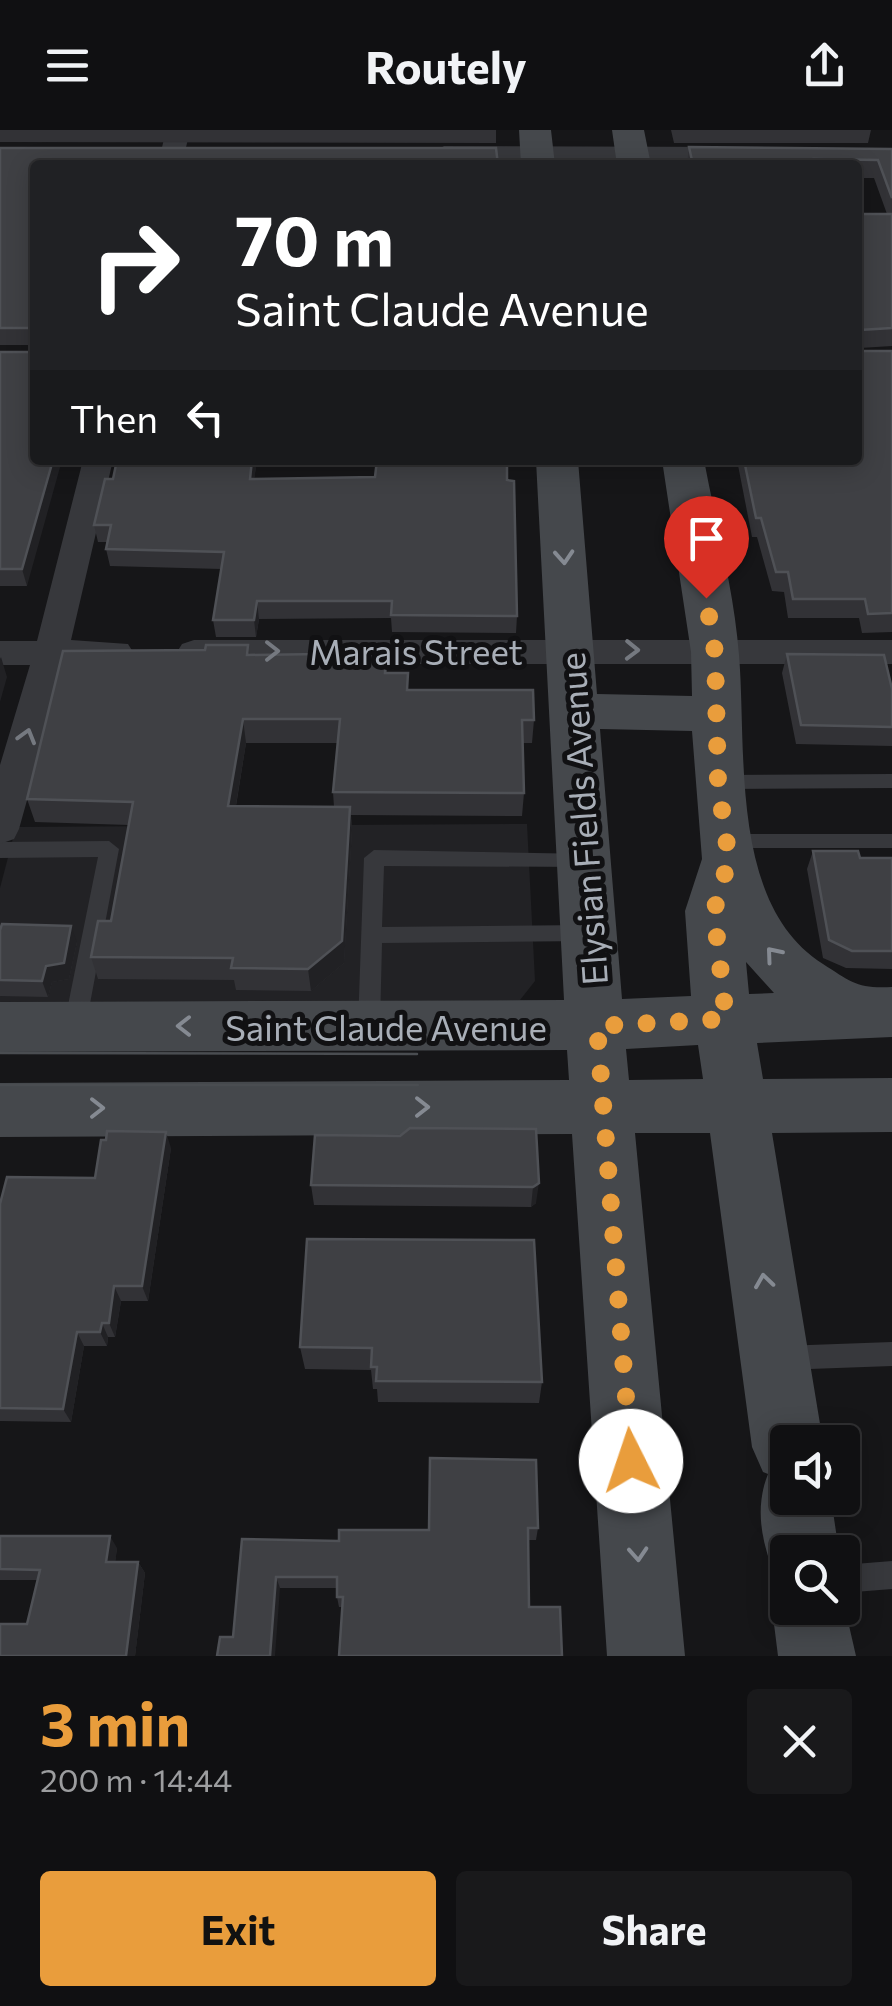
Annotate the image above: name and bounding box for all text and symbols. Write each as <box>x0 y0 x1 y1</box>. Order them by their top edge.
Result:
icon: menu <box>40 38 95 93</box>
text: Routely <box>365 38 527 93</box>
icon: share <box>797 38 852 93</box>
text: 70 m <box>235 195 394 280</box>
icon: right <box>70 200 200 330</box>
text: Saint Claude Avenue <box>235 280 649 335</box>
icon: left <box>178 390 233 445</box>
text: Then <box>70 394 158 441</box>
pin <box>664 496 749 599</box>
icon: arrive <box>679 511 734 566</box>
one-way arrow <box>553 550 575 566</box>
street label: Marais Street <box>309 629 523 672</box>
one-way arrow <box>266 640 281 662</box>
one-way arrow <box>625 640 641 661</box>
street label: Elysian Fields Avenue <box>549 651 615 987</box>
one-way arrow <box>15 728 36 745</box>
one-way arrow <box>767 948 785 966</box>
street label: Saint Claude Avenue <box>225 1005 547 1048</box>
one-way arrow <box>176 1015 192 1037</box>
one-way arrow <box>90 1097 106 1119</box>
one-way arrow <box>415 1097 431 1118</box>
one-way arrow <box>755 1272 776 1289</box>
position arrow <box>579 1409 683 1513</box>
map controls <box>770 1425 860 1625</box>
button: sound <box>770 1425 860 1515</box>
button: search <box>770 1535 860 1625</box>
one-way arrow <box>627 1546 648 1562</box>
text: 3 min <box>40 1685 190 1758</box>
button: close <box>747 1689 852 1794</box>
text: 200 m · 14:44 <box>40 1759 232 1799</box>
button: Exit <box>40 1871 436 1986</box>
button: Share <box>456 1871 852 1986</box>

